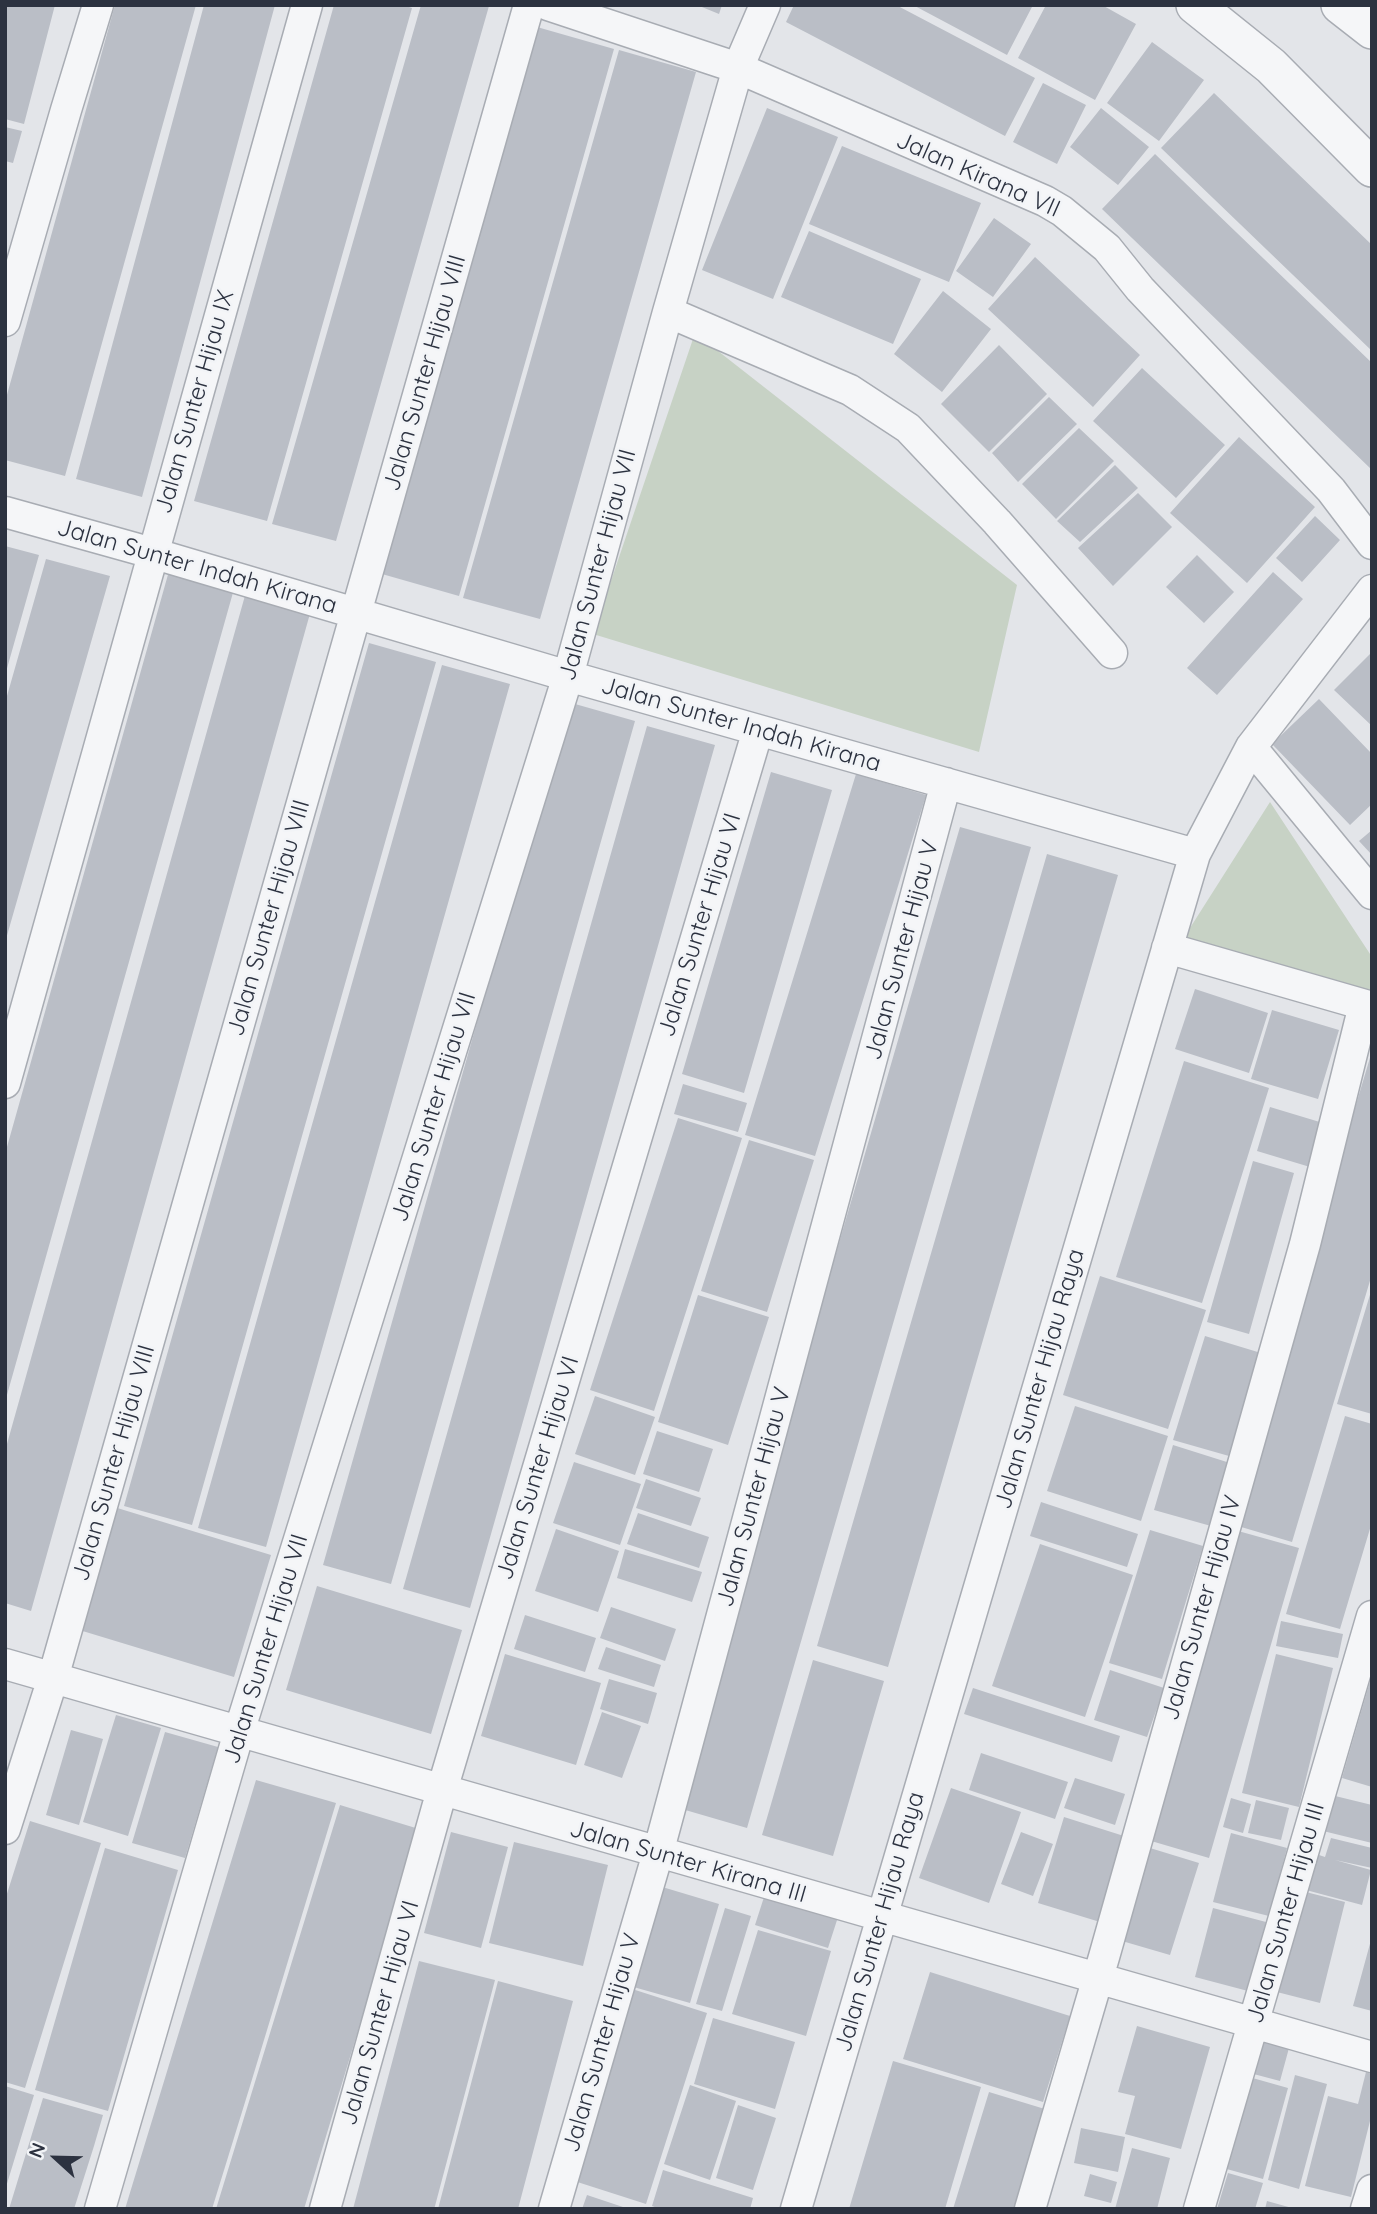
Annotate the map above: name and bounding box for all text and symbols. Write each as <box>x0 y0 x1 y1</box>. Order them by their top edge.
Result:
street label: Jalan Kirana VII <box>892 126 1064 224</box>
street label: Jalan Sunter Hijau VIII <box>377 252 473 494</box>
street label: Jalan Sunter Hijau IX <box>149 287 241 517</box>
street label: Jalan Sunter Hijau VII <box>553 446 643 684</box>
street label: Jalan Sunter Indah Kirana <box>54 513 340 621</box>
street label: Jalan Sunter Indah Kirana <box>598 671 884 779</box>
street label: Jalan Sunter Hijau VIII <box>221 797 317 1039</box>
street label: Jalan Sunter Hijau VI <box>652 810 748 1040</box>
street label: Jalan Sunter Hijau V <box>859 837 945 1063</box>
street label: Jalan Sunter Hijau VII <box>385 989 483 1225</box>
street label: Jalan Sunter Hijau Raya <box>989 1246 1091 1512</box>
street label: Jalan Sunter Hijau VIII <box>66 1342 162 1584</box>
street label: Jalan Sunter Hijau VI <box>490 1353 586 1583</box>
street label: Jalan Sunter Hijau V <box>711 1384 797 1610</box>
street label: Jalan Sunter Hijau IV <box>1156 1492 1248 1724</box>
street label: Jalan Sunter Hijau VII <box>217 1531 315 1767</box>
street label: Jalan Sunter Hijau Raya <box>829 1789 931 2055</box>
street label: Jalan Sunter Hijau III <box>1241 1799 1331 2027</box>
street label: Jalan Sunter Kirana III <box>566 1814 810 1910</box>
street label: Jalan Sunter Hijau VI <box>334 1897 426 2129</box>
street label: Jalan Sunter Hijau V <box>557 1930 647 2156</box>
north arrow <box>21 2123 91 2193</box>
text: N <box>23 2139 50 2161</box>

